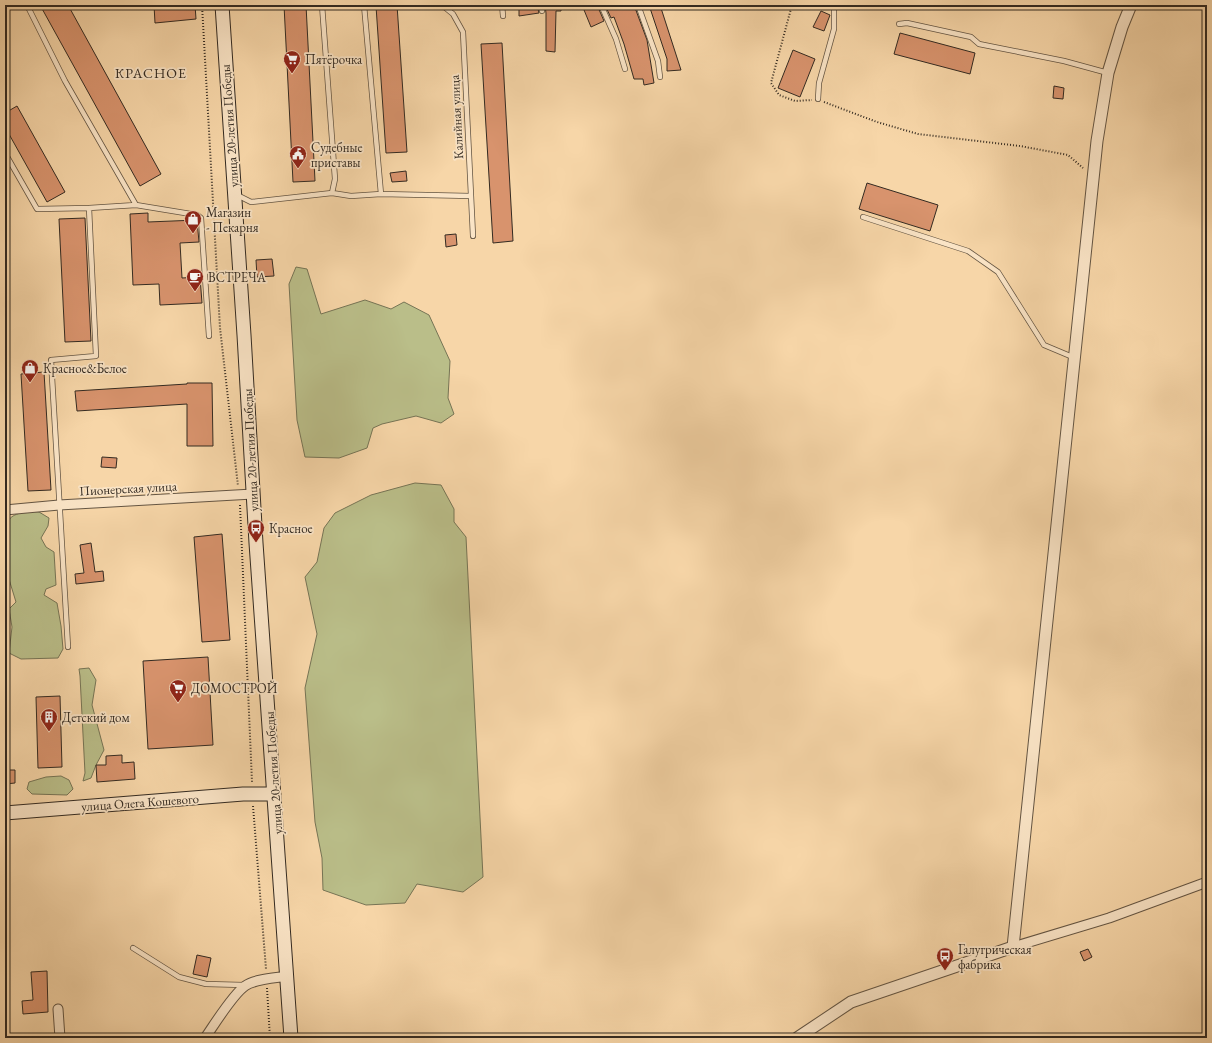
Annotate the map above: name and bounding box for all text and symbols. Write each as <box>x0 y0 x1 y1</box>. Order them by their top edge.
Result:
supermarket icon: Пятёрочка <box>282 49 302 74</box>
place label: Пятёрочка <box>305 51 363 68</box>
district label: КРАСНОЕ <box>115 64 187 82</box>
street label: улица 20-летия Победы <box>217 64 242 188</box>
street label: Калийная улица <box>446 74 467 160</box>
place label: Судебные приставы <box>311 139 363 171</box>
public building icon: Судебные приставы <box>288 144 308 169</box>
place label: Магазин - Пекарня <box>206 204 259 236</box>
shop icon: Магазин - Пекарня <box>183 209 203 234</box>
cafe icon: ВСТРЕЧА <box>185 267 205 292</box>
place label: ВСТРЕЧА <box>208 269 267 286</box>
shop icon: Красное&Белое <box>20 358 40 383</box>
place label: Красное&Белое <box>43 360 127 377</box>
street label: улица 20-летия Победы <box>239 388 262 512</box>
street label: Пионерская улица <box>79 477 178 500</box>
bus stop icon: Красное <box>246 518 266 543</box>
place label: Красное <box>269 520 313 537</box>
supermarket icon: ДОМОСТРОЙ <box>168 678 188 703</box>
place label: ДОМОСТРОЙ <box>191 680 278 697</box>
building icon: Детский дом <box>39 707 59 732</box>
place label: Детский дом <box>62 709 130 726</box>
street label: улица 20-летия Победы <box>261 711 286 835</box>
street label: улица Олега Кошевого <box>81 790 200 815</box>
place label: Галугрическая фабрика <box>958 941 1032 973</box>
bus stop icon: Галугрическая фабрика <box>935 946 955 971</box>

